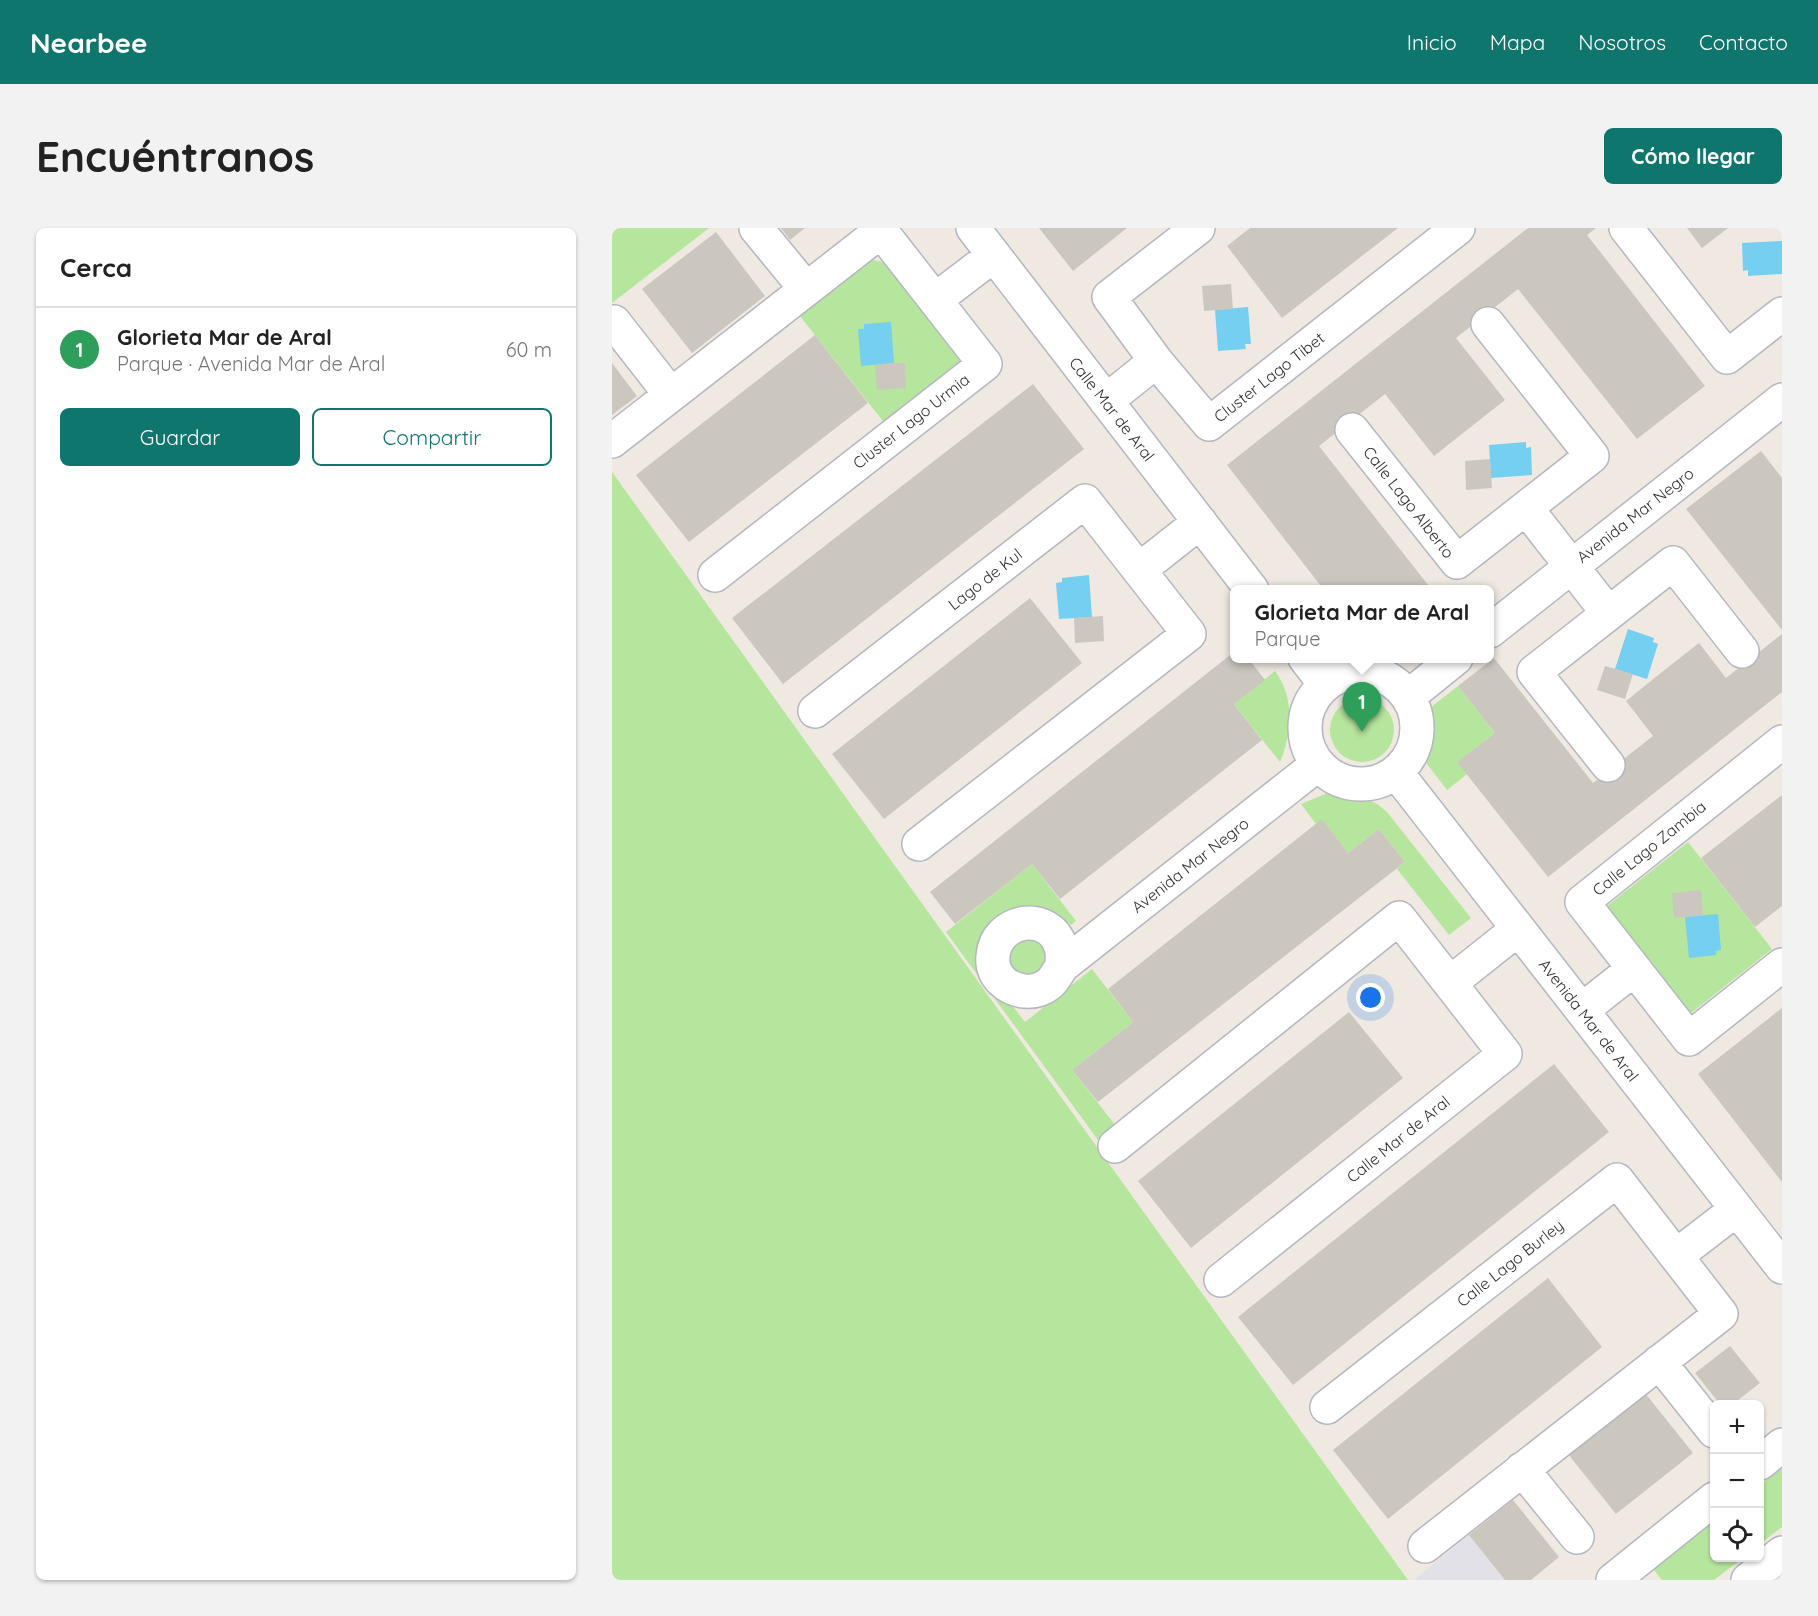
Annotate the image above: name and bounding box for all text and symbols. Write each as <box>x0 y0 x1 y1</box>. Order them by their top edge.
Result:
text: Nearbee <box>30 25 148 60</box>
text: Inicio <box>1407 29 1457 55</box>
text: Mapa <box>1490 29 1545 55</box>
text: Nosotros <box>1578 29 1666 55</box>
text: Contacto <box>1699 29 1788 55</box>
button: Cómo llegar <box>1604 128 1782 184</box>
text: Encuéntranos <box>36 130 314 183</box>
text: Cerca <box>60 251 132 284</box>
text: Glorieta Mar de Aral <box>117 323 332 351</box>
street label: Cluster Lago Tibet <box>1210 328 1328 426</box>
text: 1 <box>76 337 83 362</box>
text: 60 m <box>506 337 552 362</box>
text: Parque · Avenida Mar de Aral <box>117 351 385 376</box>
street label: Calle Mar de Aral <box>1065 353 1159 465</box>
street label: Cluster Lago Urmia <box>849 369 973 473</box>
button: Guardar <box>60 408 300 466</box>
button: Compartir <box>312 408 552 466</box>
street label: Calle Lago Alberto <box>1359 442 1459 562</box>
street label: Avenida Mar Negro <box>1572 463 1698 567</box>
street label: Lago de Kul <box>944 544 1026 614</box>
popup <box>1230 585 1494 663</box>
text: Glorieta Mar de Aral <box>1254 598 1470 626</box>
text: Parque <box>1254 626 1320 651</box>
pin: 1 <box>1342 682 1382 732</box>
street label: Calle Lago Zambia <box>1588 796 1710 900</box>
street label: Avenida Mar Negro <box>1127 813 1253 917</box>
street label: Avenida Mar de Aral <box>1535 955 1643 1085</box>
your location <box>1356 983 1385 1012</box>
street label: Calle Mar de Aral <box>1342 1091 1454 1187</box>
street label: Calle Lago Burley <box>1453 1215 1567 1311</box>
map controls <box>1710 1400 1764 1562</box>
button: + <box>1710 1400 1764 1454</box>
button: − <box>1710 1454 1764 1508</box>
button: locate <box>1710 1508 1764 1562</box>

